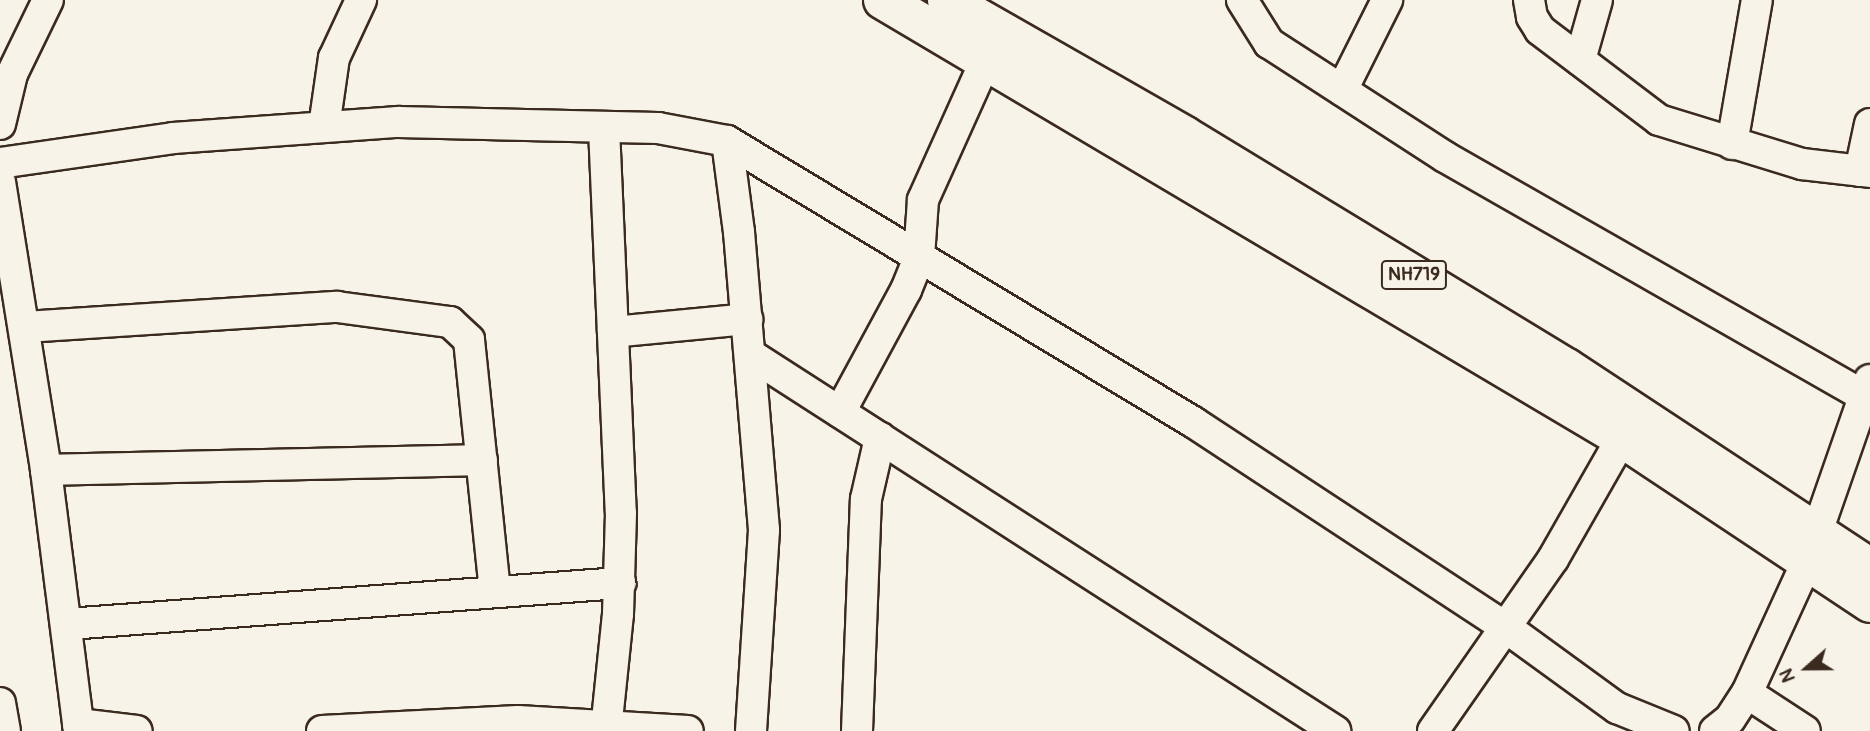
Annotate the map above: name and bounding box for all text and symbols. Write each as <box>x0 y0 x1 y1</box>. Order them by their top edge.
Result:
road number: NH719 <box>1381 260 1447 290</box>
north arrow <box>1772 633 1842 703</box>
text: N <box>1774 665 1801 686</box>

